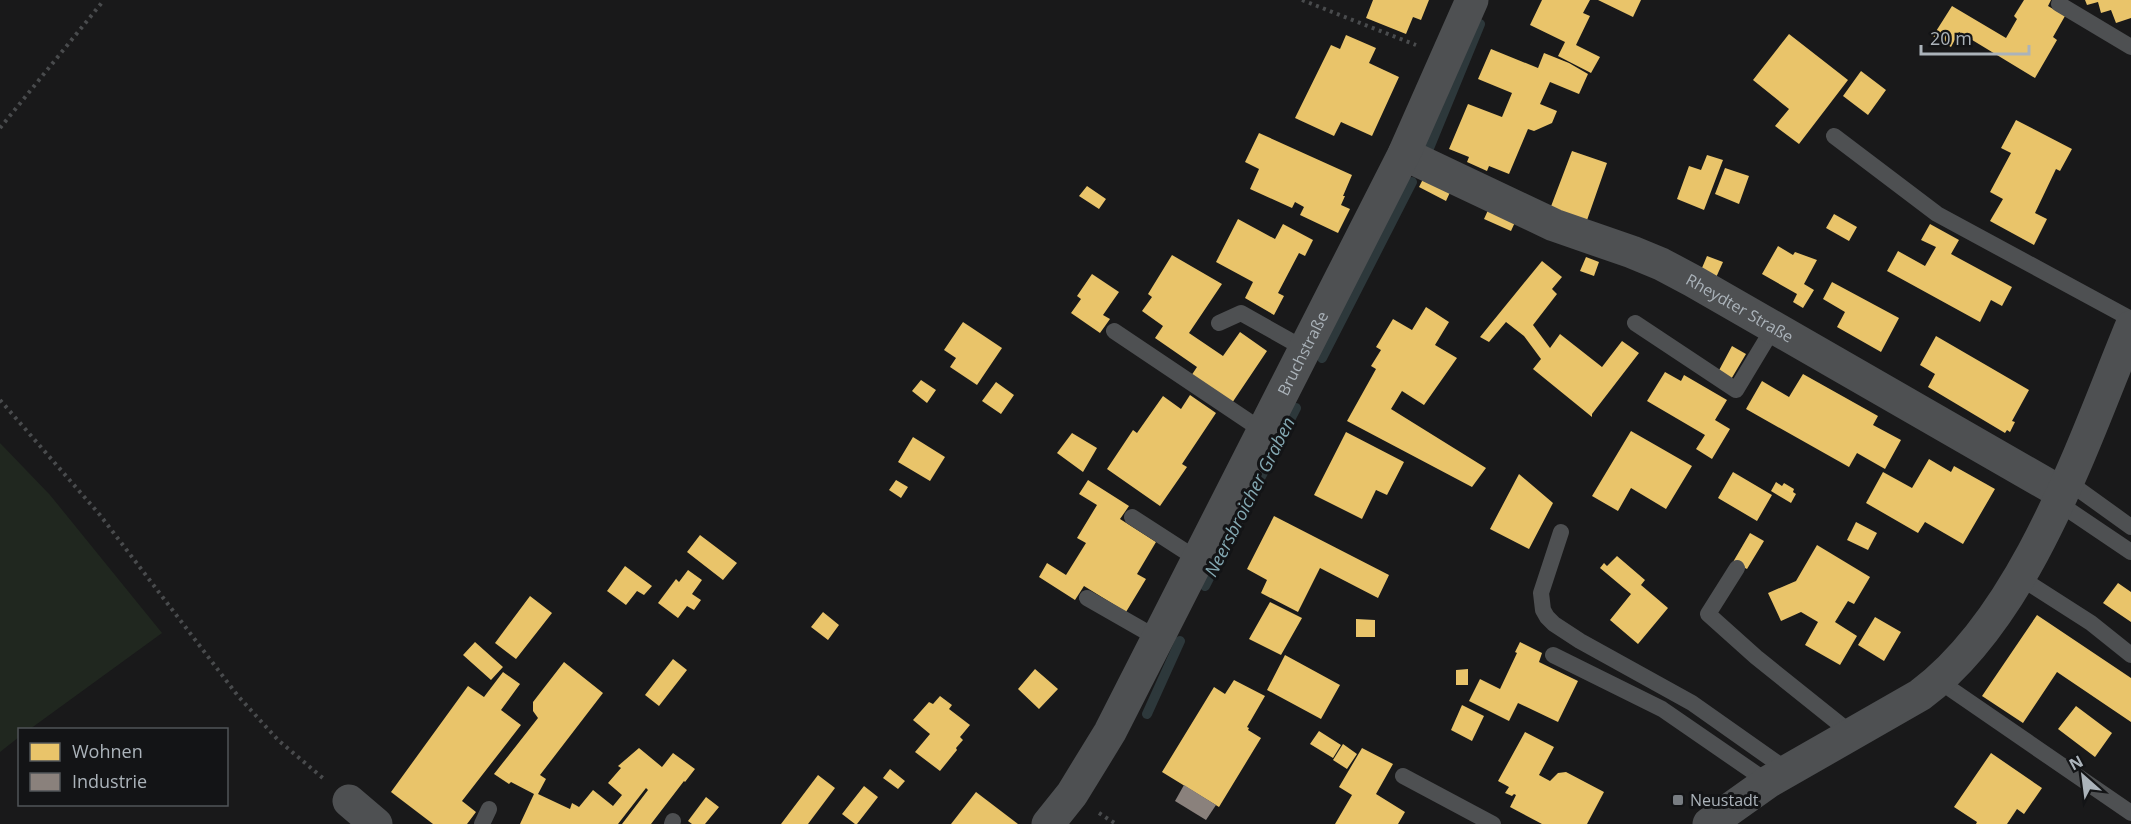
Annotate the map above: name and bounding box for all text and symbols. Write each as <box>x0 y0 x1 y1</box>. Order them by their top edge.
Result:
scale bar <box>1921 18 2029 56</box>
text: 20 m <box>1930 26 1972 50</box>
street label: Rheydter Straße <box>1682 268 1798 347</box>
street label: Bruchstraße <box>1272 307 1333 399</box>
water label: Neersbroicher Graben <box>1198 413 1300 580</box>
legend <box>18 728 228 806</box>
text: Wohnen <box>72 739 143 763</box>
north arrow <box>2053 746 2113 806</box>
text: N <box>2065 750 2087 776</box>
text: Industrie <box>72 769 147 793</box>
place label: Neustadt <box>1690 789 1759 811</box>
marker: Neustadt <box>1671 793 1685 807</box>

